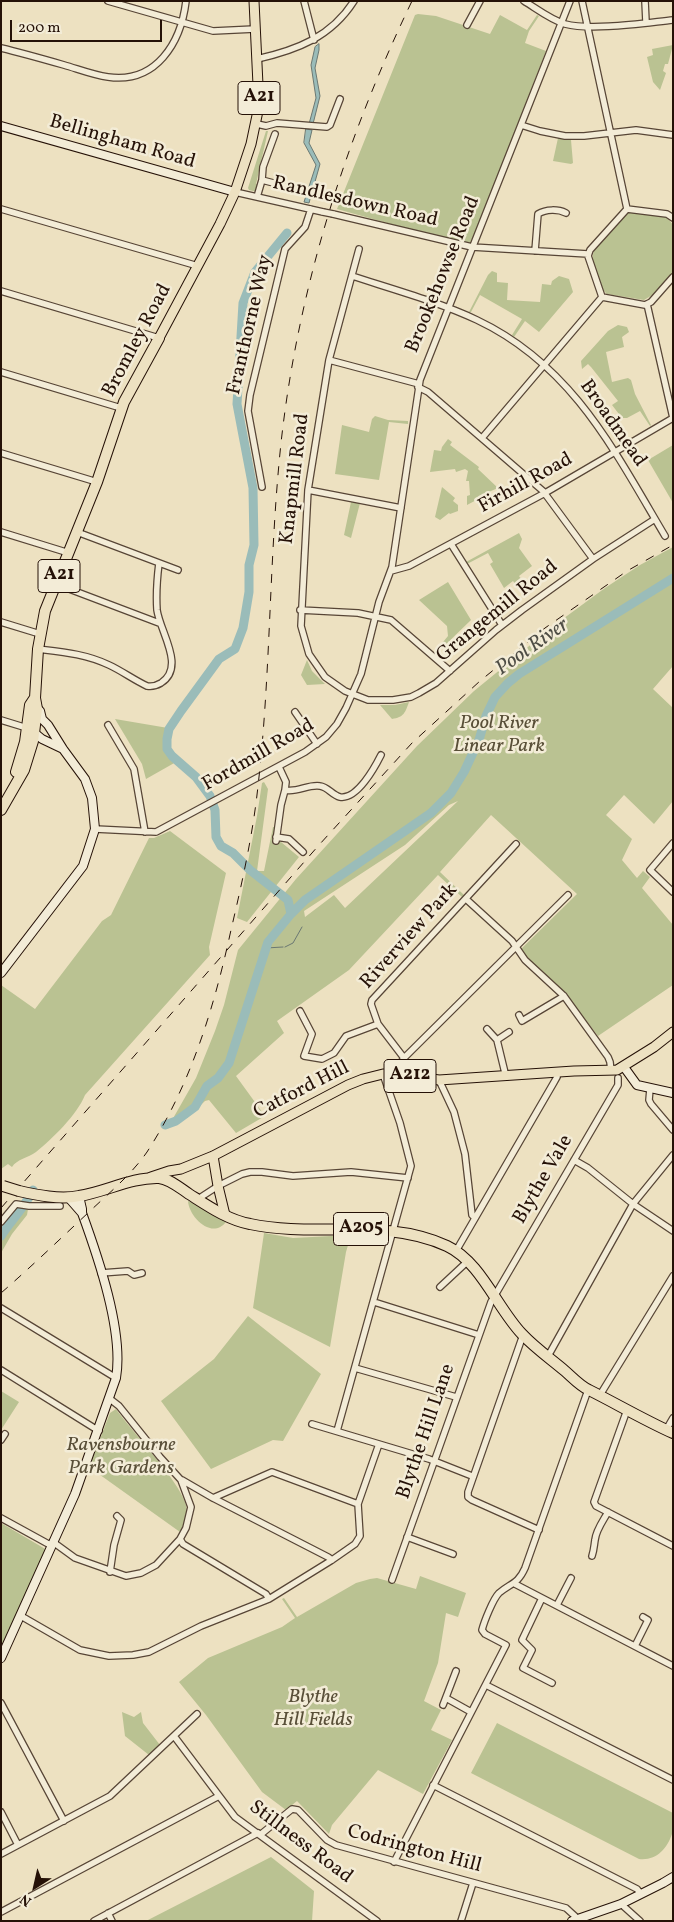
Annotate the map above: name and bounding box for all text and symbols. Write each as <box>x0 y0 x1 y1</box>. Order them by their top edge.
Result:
scale bar <box>12 10 165 42</box>
text: 200 m <box>18 18 61 39</box>
road number: A21 <box>238 82 280 115</box>
street label: Bellingham Road <box>46 111 198 175</box>
street label: Randlesdown Road <box>270 172 440 234</box>
street label: Brookehowse Road <box>402 193 486 357</box>
street label: Franthorne Way <box>223 253 279 397</box>
street label: Bromley Road <box>98 280 178 402</box>
street label: Broadmead <box>573 376 651 472</box>
street label: Knapmill Road <box>276 412 316 546</box>
street label: Firhill Road <box>475 448 577 520</box>
street label: Grangemill Road <box>432 556 564 668</box>
road number: A21 <box>38 560 80 592</box>
water label: Pool River <box>492 614 574 682</box>
park label: Pool River Linear Park <box>453 712 545 759</box>
street label: Fordmill Road <box>199 714 319 798</box>
street label: Riverview Park <box>356 879 464 995</box>
street label: Catford Hill <box>250 1057 354 1125</box>
road number: A212 <box>384 1060 436 1092</box>
street label: Blythe Vale <box>509 1131 579 1229</box>
road number: A205 <box>334 1212 388 1246</box>
street label: Blythe Hill Lane <box>393 1361 461 1503</box>
park label: Ravensbourne Park Gardens <box>66 1434 176 1481</box>
park label: Blythe Hill Fields <box>273 1686 353 1733</box>
street label: Stillness Road <box>243 1796 357 1890</box>
street label: Codrington Hill <box>344 1821 484 1879</box>
north arrow <box>10 1862 60 1912</box>
text: N <box>17 1889 36 1910</box>

